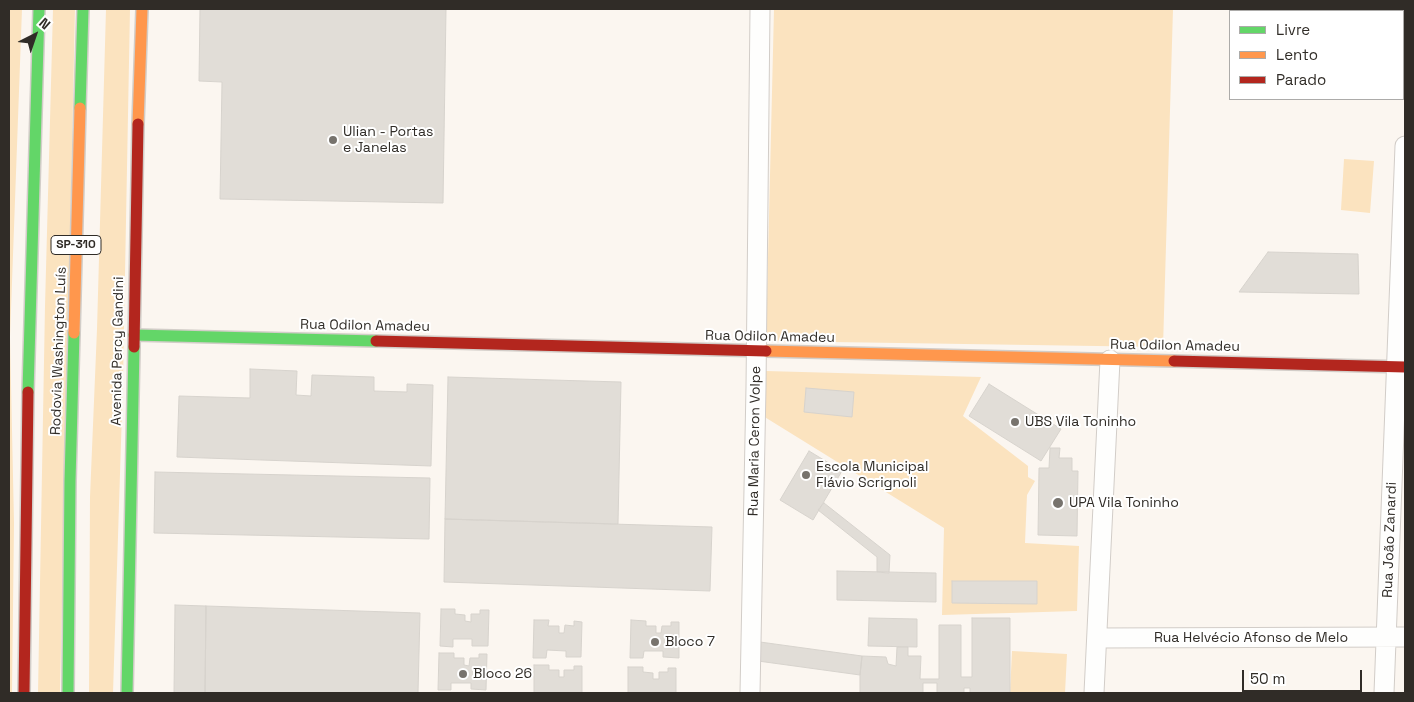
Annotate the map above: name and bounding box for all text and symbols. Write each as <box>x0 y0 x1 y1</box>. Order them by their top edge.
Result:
north arrow <box>10 10 60 60</box>
legend <box>1229 10 1404 100</box>
text: N <box>35 14 54 34</box>
text: Livre <box>1276 20 1310 39</box>
text: Lento <box>1276 45 1318 64</box>
text: Parado <box>1276 70 1326 89</box>
place label: Ulian - Portas e Janelas <box>343 124 433 156</box>
marker: Ulian - Portas e Janelas <box>327 134 339 146</box>
road number: SP-310 <box>51 236 101 254</box>
street label: Rodovia Washington Luís <box>48 266 70 436</box>
street label: Avenida Percy Gandini <box>108 276 128 426</box>
street label: Rua Odilon Amadeu <box>300 316 430 336</box>
street label: Rua Odilon Amadeu <box>705 327 835 347</box>
street label: Rua Odilon Amadeu <box>1110 336 1240 356</box>
street label: Rua Maria Ceron Volpe <box>745 366 765 516</box>
place label: UBS Vila Toninho <box>1025 414 1136 430</box>
marker: UBS Vila Toninho <box>1009 416 1021 428</box>
place label: Escola Municipal Flávio Scrignoli <box>816 459 928 492</box>
marker: Escola Municipal Flávio Scrignoli <box>800 469 812 481</box>
street label: Rua João Zanardi <box>1380 482 1400 598</box>
place label: UPA Vila Toninho <box>1069 495 1179 511</box>
marker: UPA Vila Toninho <box>1051 496 1065 510</box>
street label: Rua Helvécio Afonso de Melo <box>1154 630 1348 646</box>
place label: Bloco 7 <box>665 634 715 650</box>
marker: Bloco 7 <box>649 636 661 648</box>
scale bar <box>1244 660 1364 692</box>
place label: Bloco 26 <box>473 666 532 682</box>
marker: Bloco 26 <box>457 668 469 680</box>
text: 50 m <box>1250 669 1285 688</box>

